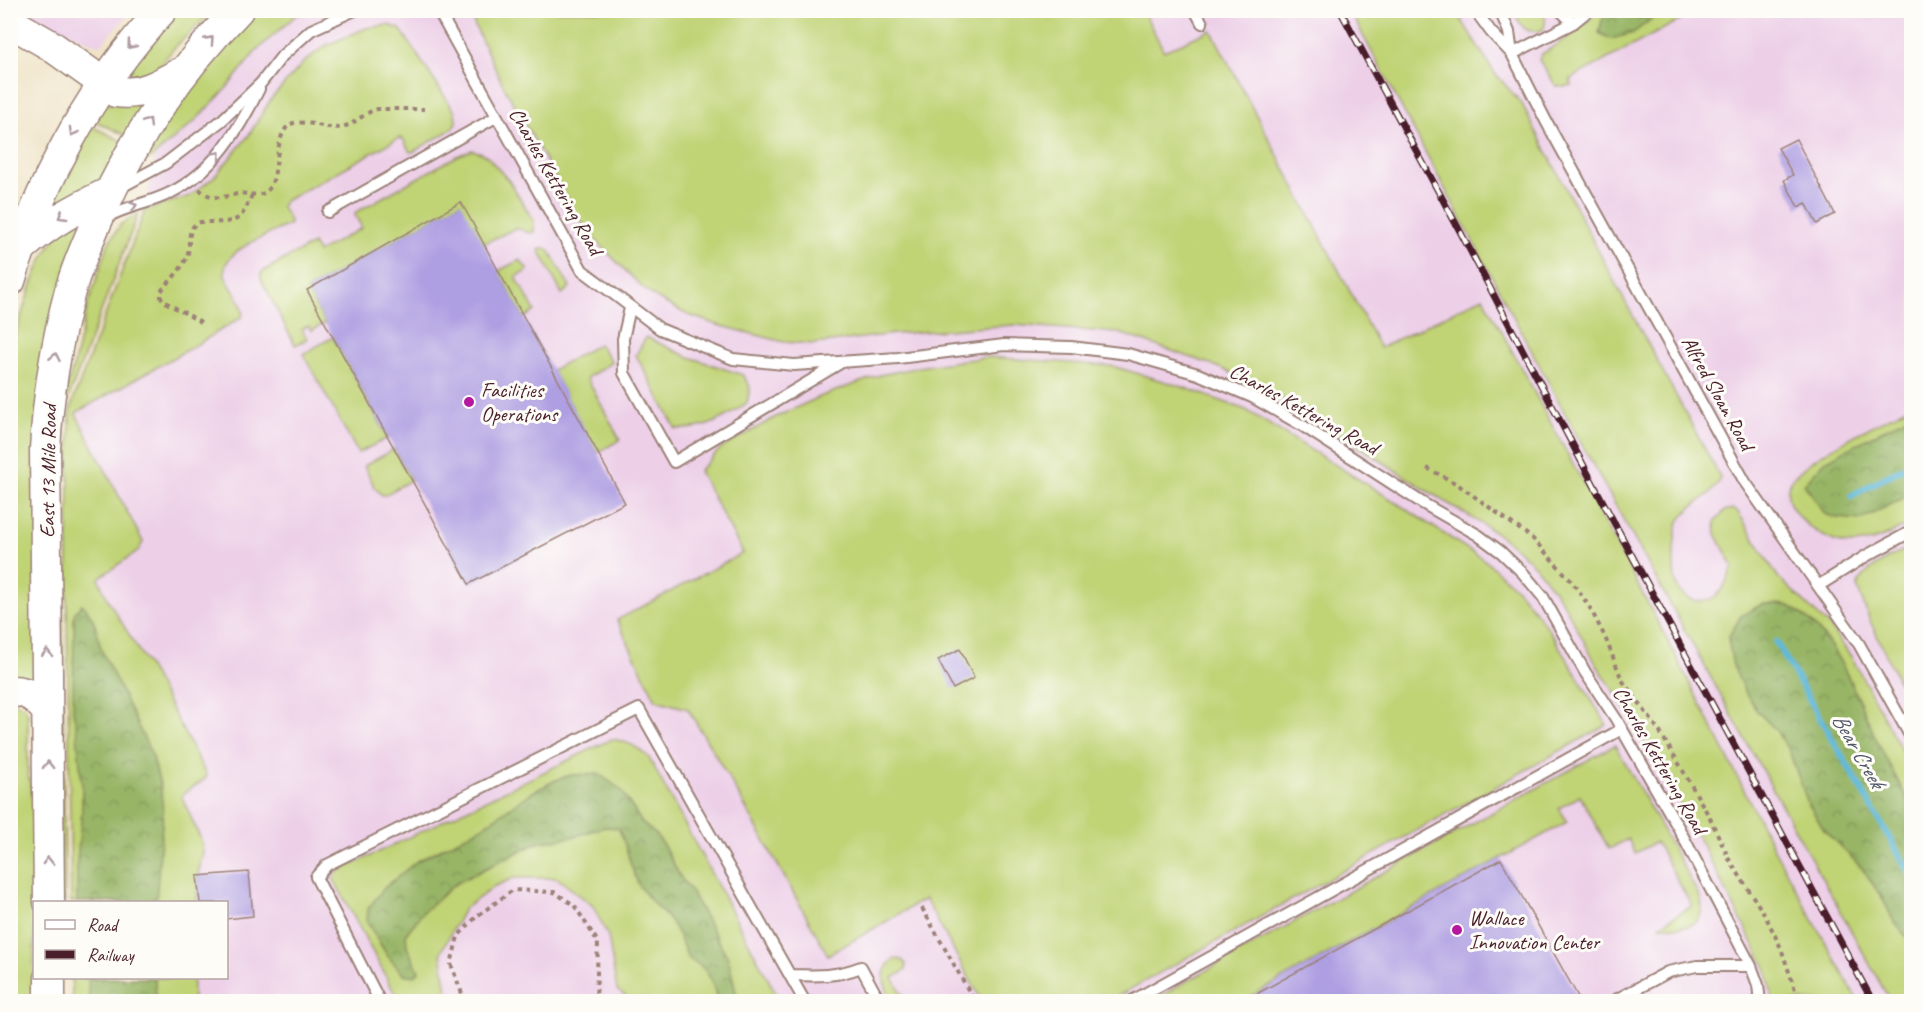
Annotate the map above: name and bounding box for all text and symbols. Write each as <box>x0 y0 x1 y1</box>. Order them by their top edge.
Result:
one-way arrow <box>203 36 214 47</box>
one-way arrow <box>128 39 139 50</box>
street label: Charles Kettering Road <box>503 103 611 263</box>
one-way arrow <box>141 118 153 128</box>
one-way arrow <box>68 126 80 137</box>
one-way arrow <box>210 151 221 162</box>
one-way arrow <box>127 201 138 213</box>
one-way arrow <box>58 209 68 221</box>
street label: Alfred Sloan Road <box>1676 331 1762 458</box>
one-way arrow <box>48 353 61 363</box>
street label: Charles Kettering Road <box>1225 357 1386 462</box>
place label: Facilities Operations <box>481 377 559 427</box>
marker: Facilities Operations <box>462 395 476 409</box>
street label: East 13 Mile Road <box>34 400 62 538</box>
one-way arrow <box>41 648 53 657</box>
street label: Charles Kettering Road <box>1607 682 1715 842</box>
water label: Bear Creek <box>1826 708 1893 796</box>
one-way arrow <box>42 761 54 770</box>
one-way arrow <box>42 856 55 865</box>
legend <box>33 901 228 979</box>
place label: Wallace Innovation Center <box>1469 905 1601 955</box>
text: Road <box>87 914 120 936</box>
marker: Wallace Innovation Center <box>1450 923 1464 937</box>
text: Railway <box>87 944 135 966</box>

